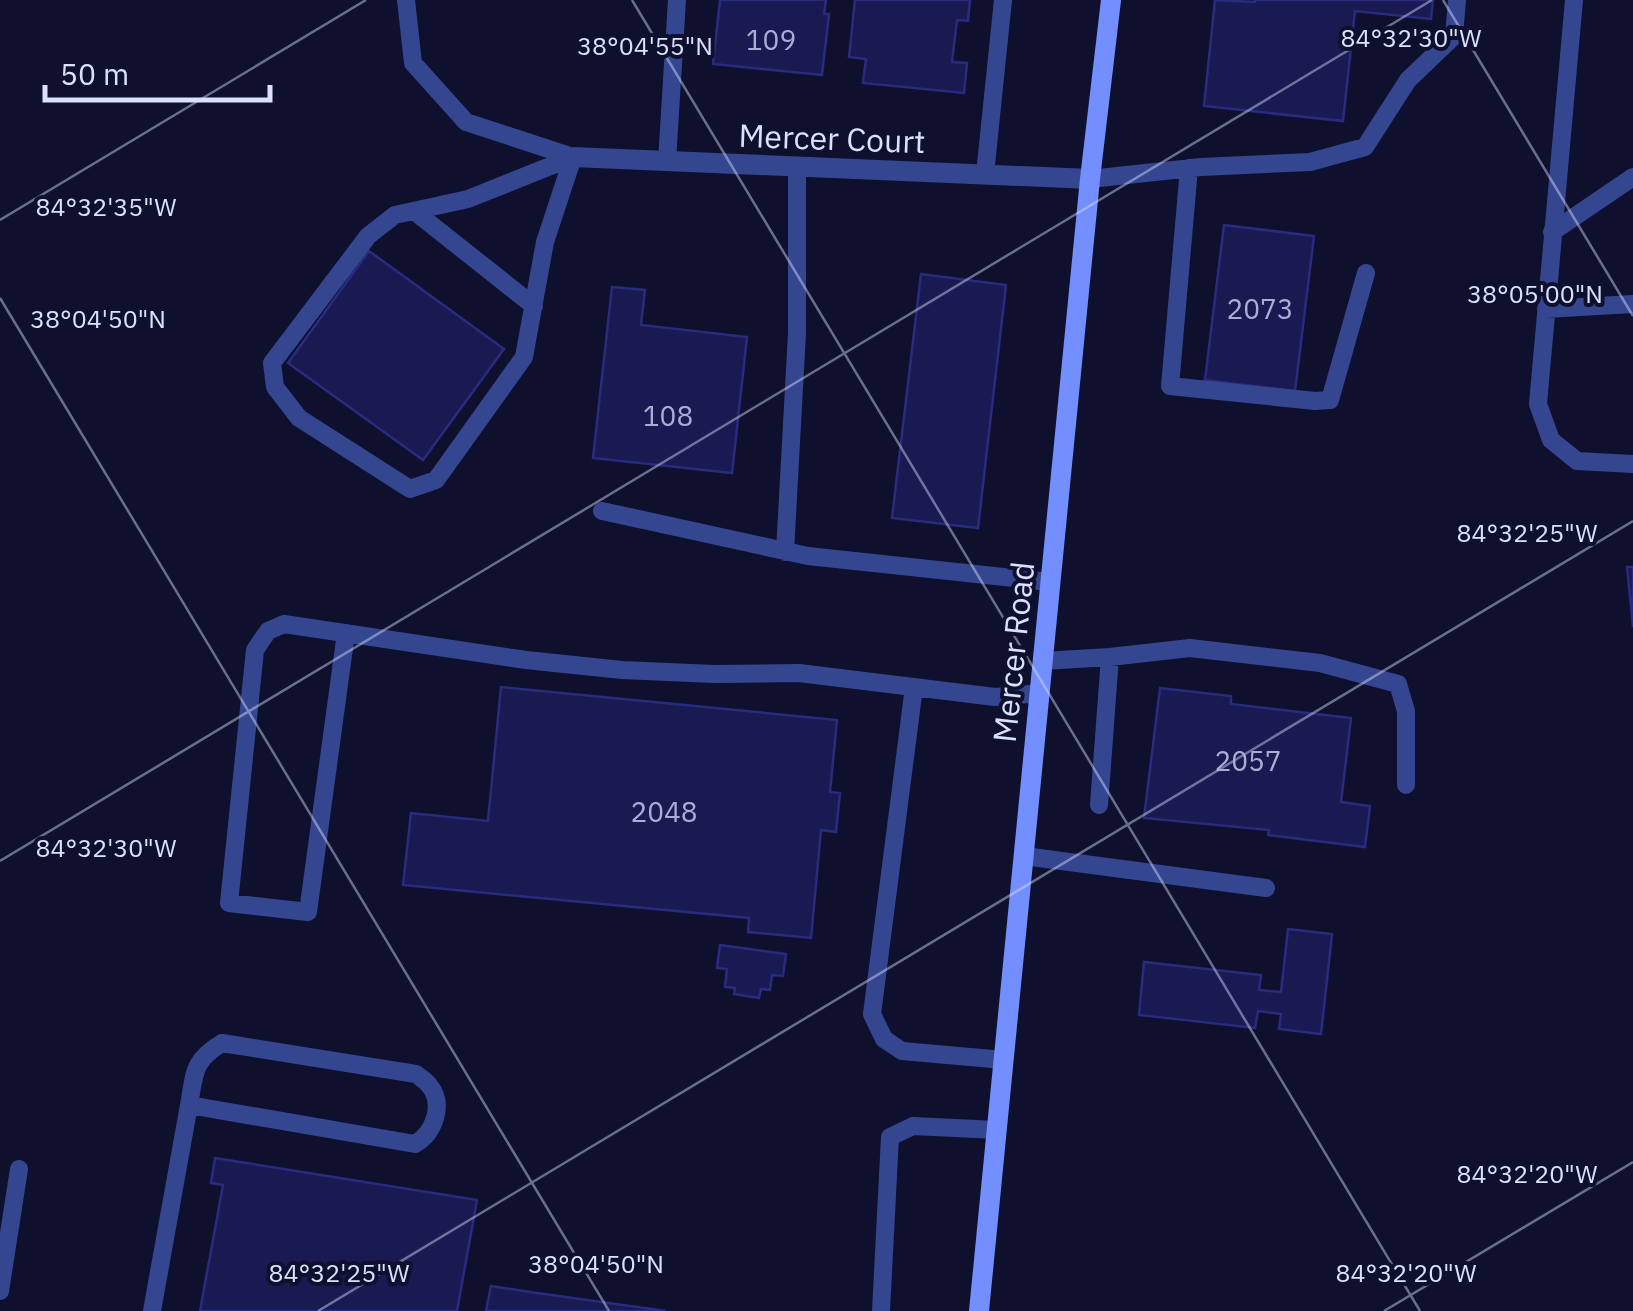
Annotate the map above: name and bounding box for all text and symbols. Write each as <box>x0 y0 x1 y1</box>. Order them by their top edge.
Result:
house number: 109 <box>746 21 796 58</box>
text: 84°32'30"W <box>1341 21 1481 54</box>
text: 38°04'55"N <box>577 29 713 62</box>
scale bar <box>45 40 270 102</box>
text: 50 m <box>60 54 129 93</box>
street label: Mercer Court <box>738 114 926 162</box>
text: 84°32'35"W <box>36 190 176 223</box>
text: 38°05'00"N <box>1467 277 1603 310</box>
house number: 2073 <box>1226 290 1294 327</box>
text: 38°04'50"N <box>30 302 166 335</box>
house number: 108 <box>643 397 693 434</box>
text: 84°32'25"W <box>1457 516 1597 549</box>
street label: Mercer Road <box>983 560 1043 744</box>
house number: 2057 <box>1214 742 1282 779</box>
house number: 2048 <box>630 793 698 830</box>
text: 84°32'30"W <box>36 831 176 864</box>
text: 84°32'20"W <box>1457 1157 1597 1190</box>
text: 38°04'50"N <box>528 1247 664 1280</box>
text: 84°32'25"W <box>269 1256 409 1289</box>
text: 84°32'20"W <box>1336 1256 1476 1289</box>

